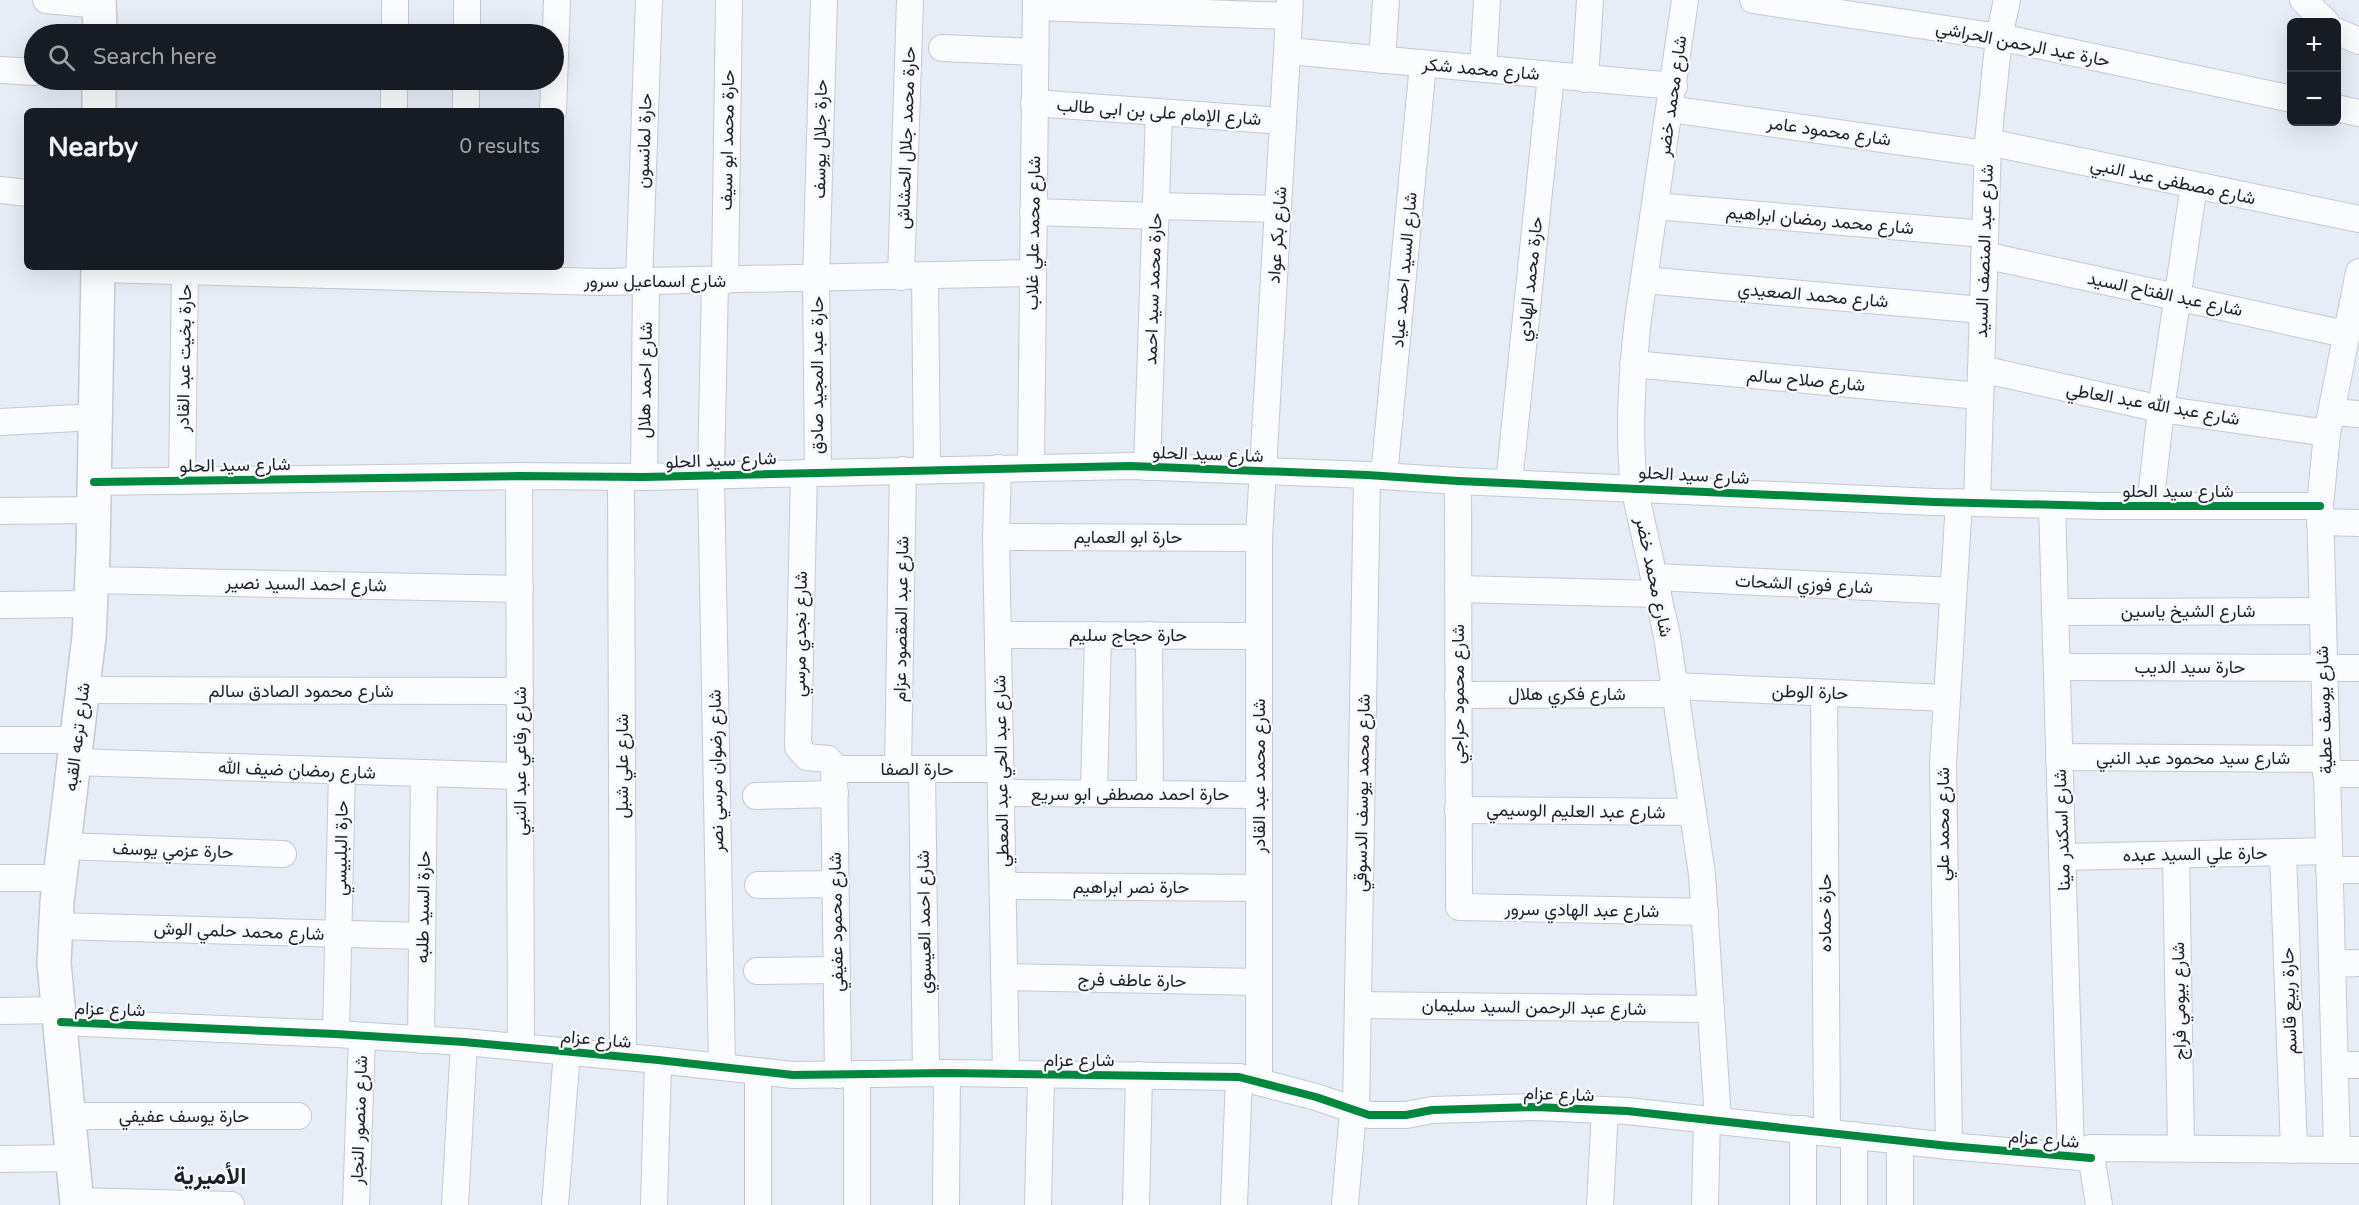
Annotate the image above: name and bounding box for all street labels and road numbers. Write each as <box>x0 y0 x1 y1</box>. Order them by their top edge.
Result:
street label: حارة عبد الرحمن الحراشي <box>1933 16 2112 76</box>
street label: شارع محمد خضر <box>1652 34 1692 159</box>
street label: حارة محمد جلال الحشاش <box>892 46 920 230</box>
street label: شارع محمد شكر <box>1420 53 1541 86</box>
street label: حارة محمد ابو سيف <box>715 69 739 211</box>
street label: حارة جلال يوسف <box>808 79 832 199</box>
street label: حارة لمانسون <box>631 93 657 189</box>
street label: شارع الإمام على بن ابى طالب <box>1056 94 1262 131</box>
street label: شارع محمود عامر <box>1764 111 1892 152</box>
street label: شارع مصطفى عبد النبي <box>2088 153 2258 213</box>
street label: شارع محمد علي غلاب <box>1021 155 1049 311</box>
street label: شارع عبد المنصف السيد <box>1970 164 1999 338</box>
street label: شارع بكر عواد <box>1263 186 1292 284</box>
street label: شارع السيد احمد عياد <box>1386 191 1423 349</box>
street label: شارع محمد رمضان ابراهيم <box>1725 201 1915 240</box>
street label: حارة محمد سيد احمد <box>1139 213 1167 365</box>
street label: حارة محمد الهادي <box>1513 215 1551 343</box>
street label: شارع عبد الفتاح السيد <box>2085 267 2245 322</box>
street label: شارع اسماعيل سرور <box>583 270 726 293</box>
street label: شارع محمد الصعيدي <box>1736 277 1889 317</box>
street label: حارة بخيت عبد القادر <box>172 284 196 433</box>
street label: حارة عبد المجيد صادق <box>806 296 828 454</box>
street label: شارع احمد هلال <box>633 322 658 438</box>
street label: شارع صلاح سالم <box>1746 364 1866 397</box>
street label: شارع عبد الله عبد العاطي <box>2064 378 2241 434</box>
street label: شارع سيد الحلو <box>1152 441 1264 468</box>
street label: شارع سيد الحلو <box>665 447 777 474</box>
street label: شارع سيد الحلو <box>179 453 291 478</box>
street label: شارع سيد الحلو <box>1638 461 1750 490</box>
street label: شارع سيد الحلو <box>2122 480 2234 503</box>
street label: شارع محمد خضر <box>1629 514 1677 639</box>
street label: حارة ابو العمايم <box>1074 526 1182 549</box>
street label: شارع عبد المقصود عزام <box>889 536 914 702</box>
street label: شارع فوزي الشحات <box>1734 569 1873 603</box>
street label: شارع نجدي مرسي <box>788 571 816 697</box>
street label: شارع احمد السيد نصير <box>224 572 387 597</box>
street label: شارع الشيخ ياسين <box>2121 600 2255 623</box>
street label: حارة حجاج سليم <box>1069 624 1187 647</box>
street label: شارع محمود حراجي <box>1447 624 1473 764</box>
street label: شارع يوسف عطية <box>2311 645 2338 775</box>
street label: حارة سيد الديب <box>2135 656 2245 678</box>
street label: شارع عبد الحي عبد المعطي <box>988 675 1018 867</box>
street label: شارع محمود الصادق سالم <box>208 680 394 703</box>
street label: حارة الوطن <box>1771 680 1849 704</box>
street label: شارع ترعه القبه <box>59 681 96 793</box>
street label: شارع فكري هلال <box>1508 683 1626 709</box>
street label: شارع رفاعي عبد النبي <box>509 686 535 836</box>
street label: شارع رضوان مرسي نصر <box>704 689 732 854</box>
street label: شارع محمد يوسف الدسوقي <box>1349 694 1379 893</box>
street label: شارع محمد عبد القادر <box>1248 699 1271 855</box>
street label: شارع علي شبل <box>611 714 637 818</box>
street label: شارع سيد محمود عبد النبي <box>2096 747 2290 773</box>
street label: شارع رمضان ضيف الله <box>218 756 376 785</box>
street label: حارة الصفا <box>880 758 954 780</box>
street label: شارع محمد علي <box>1932 767 1958 881</box>
street label: شارع اسكندر مينا <box>2049 769 2076 891</box>
street label: حارة احمد مصطفى ابو سريع <box>1031 783 1229 806</box>
street label: شارع عبد العليم الوسيمي <box>1486 798 1666 828</box>
street label: حارة البلبيسي <box>329 800 357 896</box>
street label: حارة عزمي يوسف <box>112 837 234 867</box>
street label: حارة علي السيد عبده <box>2122 842 2268 870</box>
street label: حارة السيد طلبه <box>411 850 435 964</box>
street label: شارع احمد العيسوي <box>912 850 940 994</box>
street label: شارع محمود عفيفي <box>824 852 852 992</box>
street label: حارة حماده <box>1814 874 1836 952</box>
street label: حارة نصر ابراهيم <box>1073 876 1189 899</box>
street label: شارع عبد الهادي سرور <box>1503 898 1660 926</box>
street label: شارع محمد حلمي الوش <box>153 917 325 949</box>
street label: شارع بيومي فراج <box>2167 942 2195 1060</box>
street label: حارة ربيع قاسم <box>2276 947 2303 1055</box>
street label: حارة عاطف فرج <box>1077 968 1187 993</box>
street label: شارع عبد الرحمن السيد سليمان <box>1421 994 1647 1021</box>
street label: شارع عزام <box>74 997 146 1022</box>
street label: شارع عزام <box>560 1025 632 1054</box>
street label: شارع عزام <box>1044 1049 1114 1072</box>
street label: شارع منصور النجار <box>346 1055 373 1186</box>
street label: شارع عزام <box>1523 1082 1595 1107</box>
street label: حارة يوسف عفيفي <box>119 1105 249 1131</box>
street label: شارع عزام <box>2008 1125 2080 1154</box>

